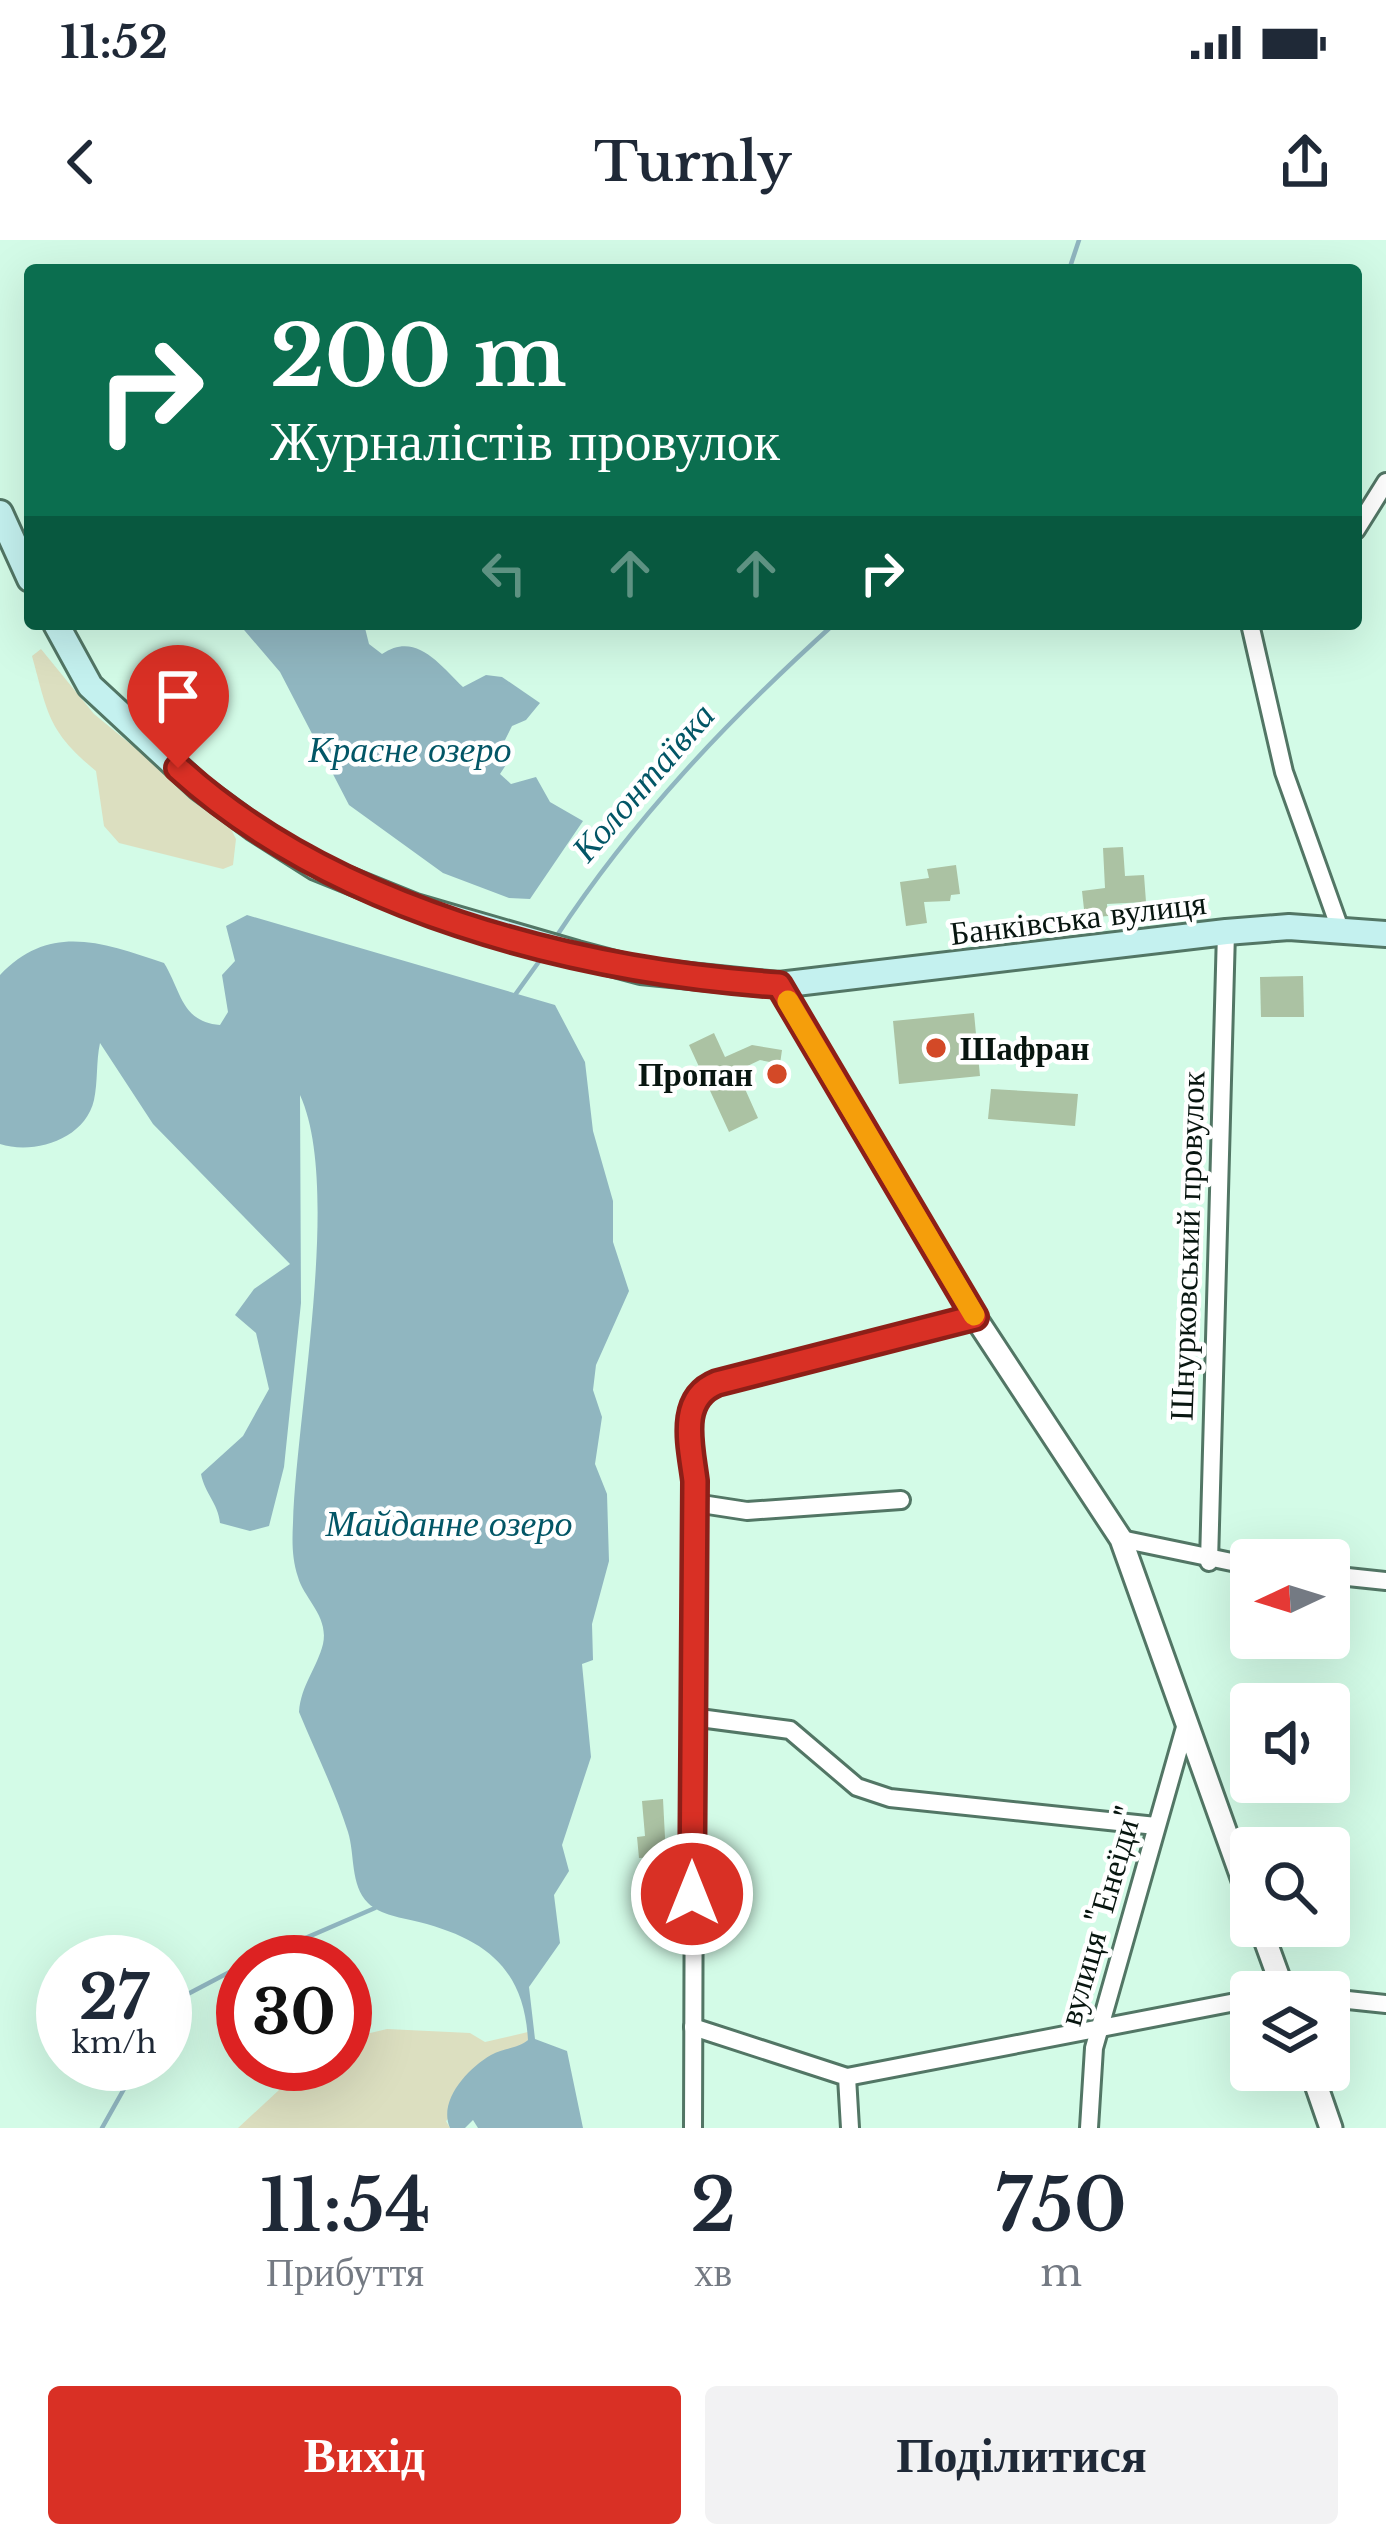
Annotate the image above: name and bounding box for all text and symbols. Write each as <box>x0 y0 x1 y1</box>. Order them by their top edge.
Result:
text: 11:52 <box>60 14 168 70</box>
icon: back <box>48 129 114 195</box>
text: Turnly <box>594 129 792 196</box>
icon: share <box>1272 129 1338 195</box>
text: 200 m <box>270 305 567 409</box>
icon: right <box>72 312 228 468</box>
text: Журналістів провулок <box>270 408 780 475</box>
icon: left <box>471 540 537 606</box>
icon: ahead <box>597 540 663 606</box>
icon: ahead <box>723 540 789 606</box>
icon: right <box>849 540 915 606</box>
pin <box>127 645 229 768</box>
icon: arrive <box>145 663 211 729</box>
water label: Колонтаївка <box>561 693 724 871</box>
water label: Красне озеро <box>307 727 512 772</box>
street label: Банківська вулиця <box>948 882 1208 954</box>
place label: Шафран <box>960 1028 1089 1069</box>
marker: Шафран <box>923 1035 949 1061</box>
place label: Пропан <box>638 1054 753 1095</box>
marker: Пропан <box>764 1061 790 1087</box>
street label: Шнурковський провулок <box>1160 1069 1214 1422</box>
water label: Майданне озеро <box>325 1501 572 1546</box>
north arrow <box>1230 1539 1350 1659</box>
map controls <box>1230 1539 1350 2091</box>
button: sound <box>1230 1683 1350 1803</box>
street label: вулиця "Енеїди" <box>1049 1802 1151 2030</box>
button: search <box>1230 1827 1350 1947</box>
position arrow <box>629 1831 755 1957</box>
speed limit sign: 30 <box>216 1935 372 2091</box>
text: 27 <box>79 1961 149 2035</box>
button: layers <box>1230 1971 1350 2091</box>
text: km/h <box>71 2024 157 2061</box>
text: 11:54 <box>259 2161 431 2250</box>
text: 2 <box>690 2161 736 2250</box>
text: 750 <box>995 2161 1127 2250</box>
text: Прибуття <box>266 2248 424 2297</box>
text: хв <box>694 2248 732 2297</box>
text: m <box>1040 2248 1082 2297</box>
button: Вихід <box>48 2386 681 2524</box>
button: Поділитися <box>705 2386 1338 2524</box>

